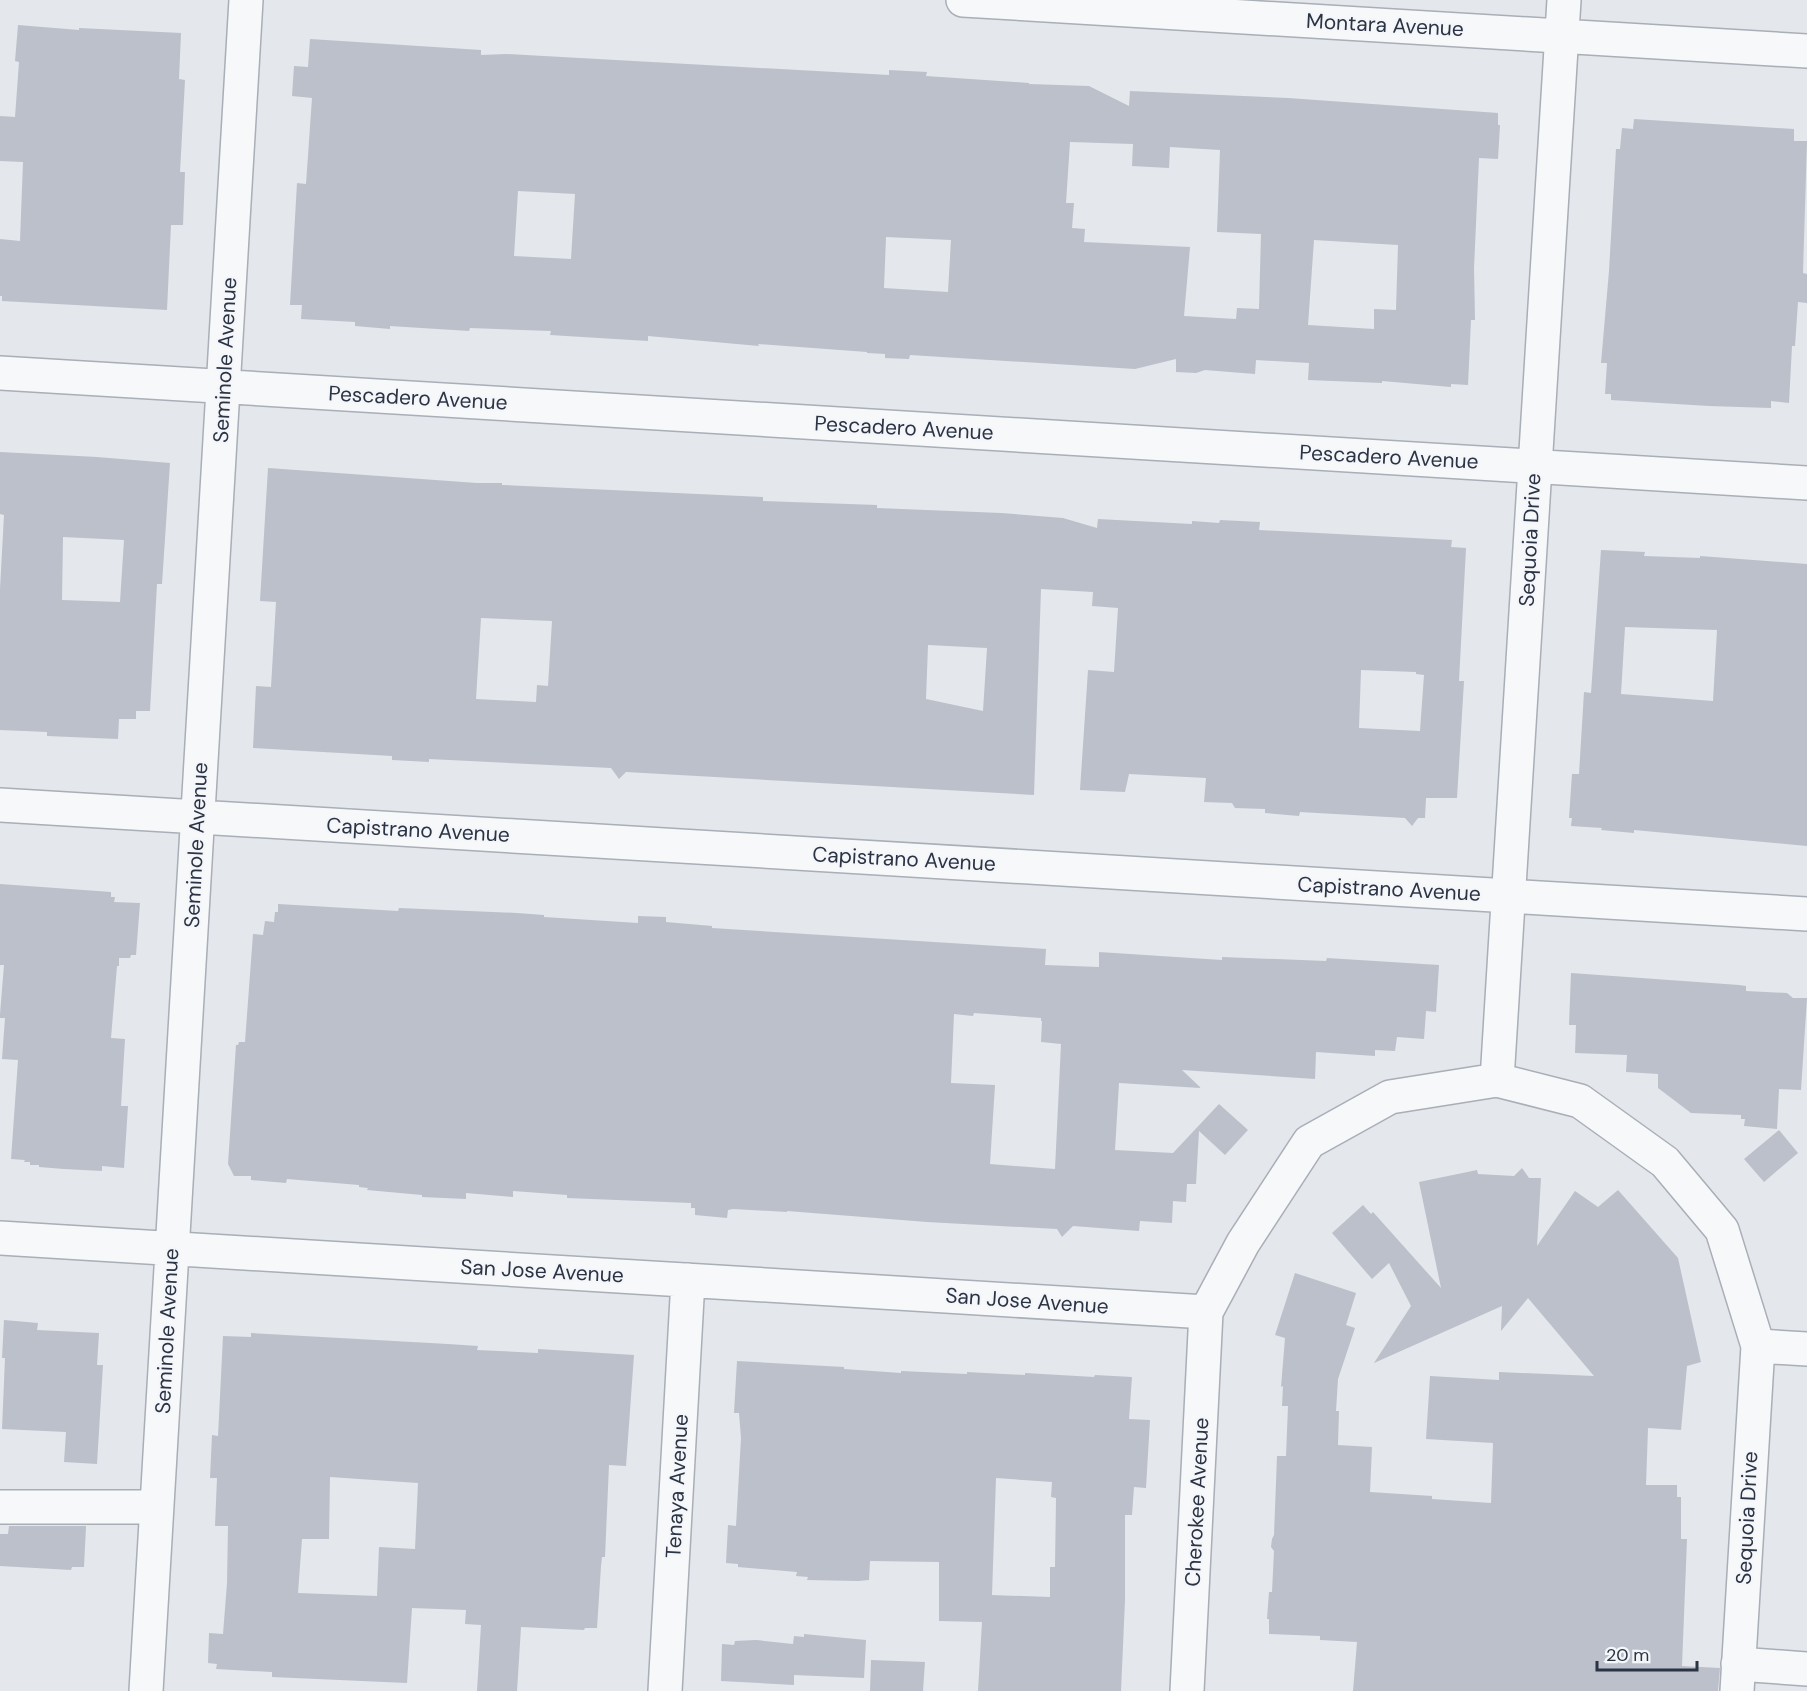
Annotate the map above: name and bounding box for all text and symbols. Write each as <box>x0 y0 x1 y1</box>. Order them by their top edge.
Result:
street label: Montara Avenue <box>1305 7 1465 43</box>
street label: Seminole Avenue <box>207 276 243 444</box>
street label: Pescadero Avenue <box>328 379 508 417</box>
street label: Pescadero Avenue <box>814 409 994 447</box>
street label: Pescadero Avenue <box>1299 438 1479 476</box>
street label: Sequoia Drive <box>1513 473 1547 607</box>
street label: Seminole Avenue <box>178 761 214 929</box>
street label: Capistrano Avenue <box>326 811 510 849</box>
street label: Capistrano Avenue <box>812 840 996 878</box>
street label: Capistrano Avenue <box>1297 870 1481 908</box>
street label: Seminole Avenue <box>149 1247 185 1415</box>
street label: San Jose Avenue <box>460 1253 625 1289</box>
street label: San Jose Avenue <box>944 1281 1110 1321</box>
street label: Tenaya Avenue <box>659 1413 695 1559</box>
street label: Cherokee Avenue <box>1179 1417 1215 1587</box>
street label: Sequoia Drive <box>1730 1451 1764 1585</box>
scale bar <box>1597 1634 1698 1672</box>
text: 20 m <box>1606 1643 1649 1667</box>

